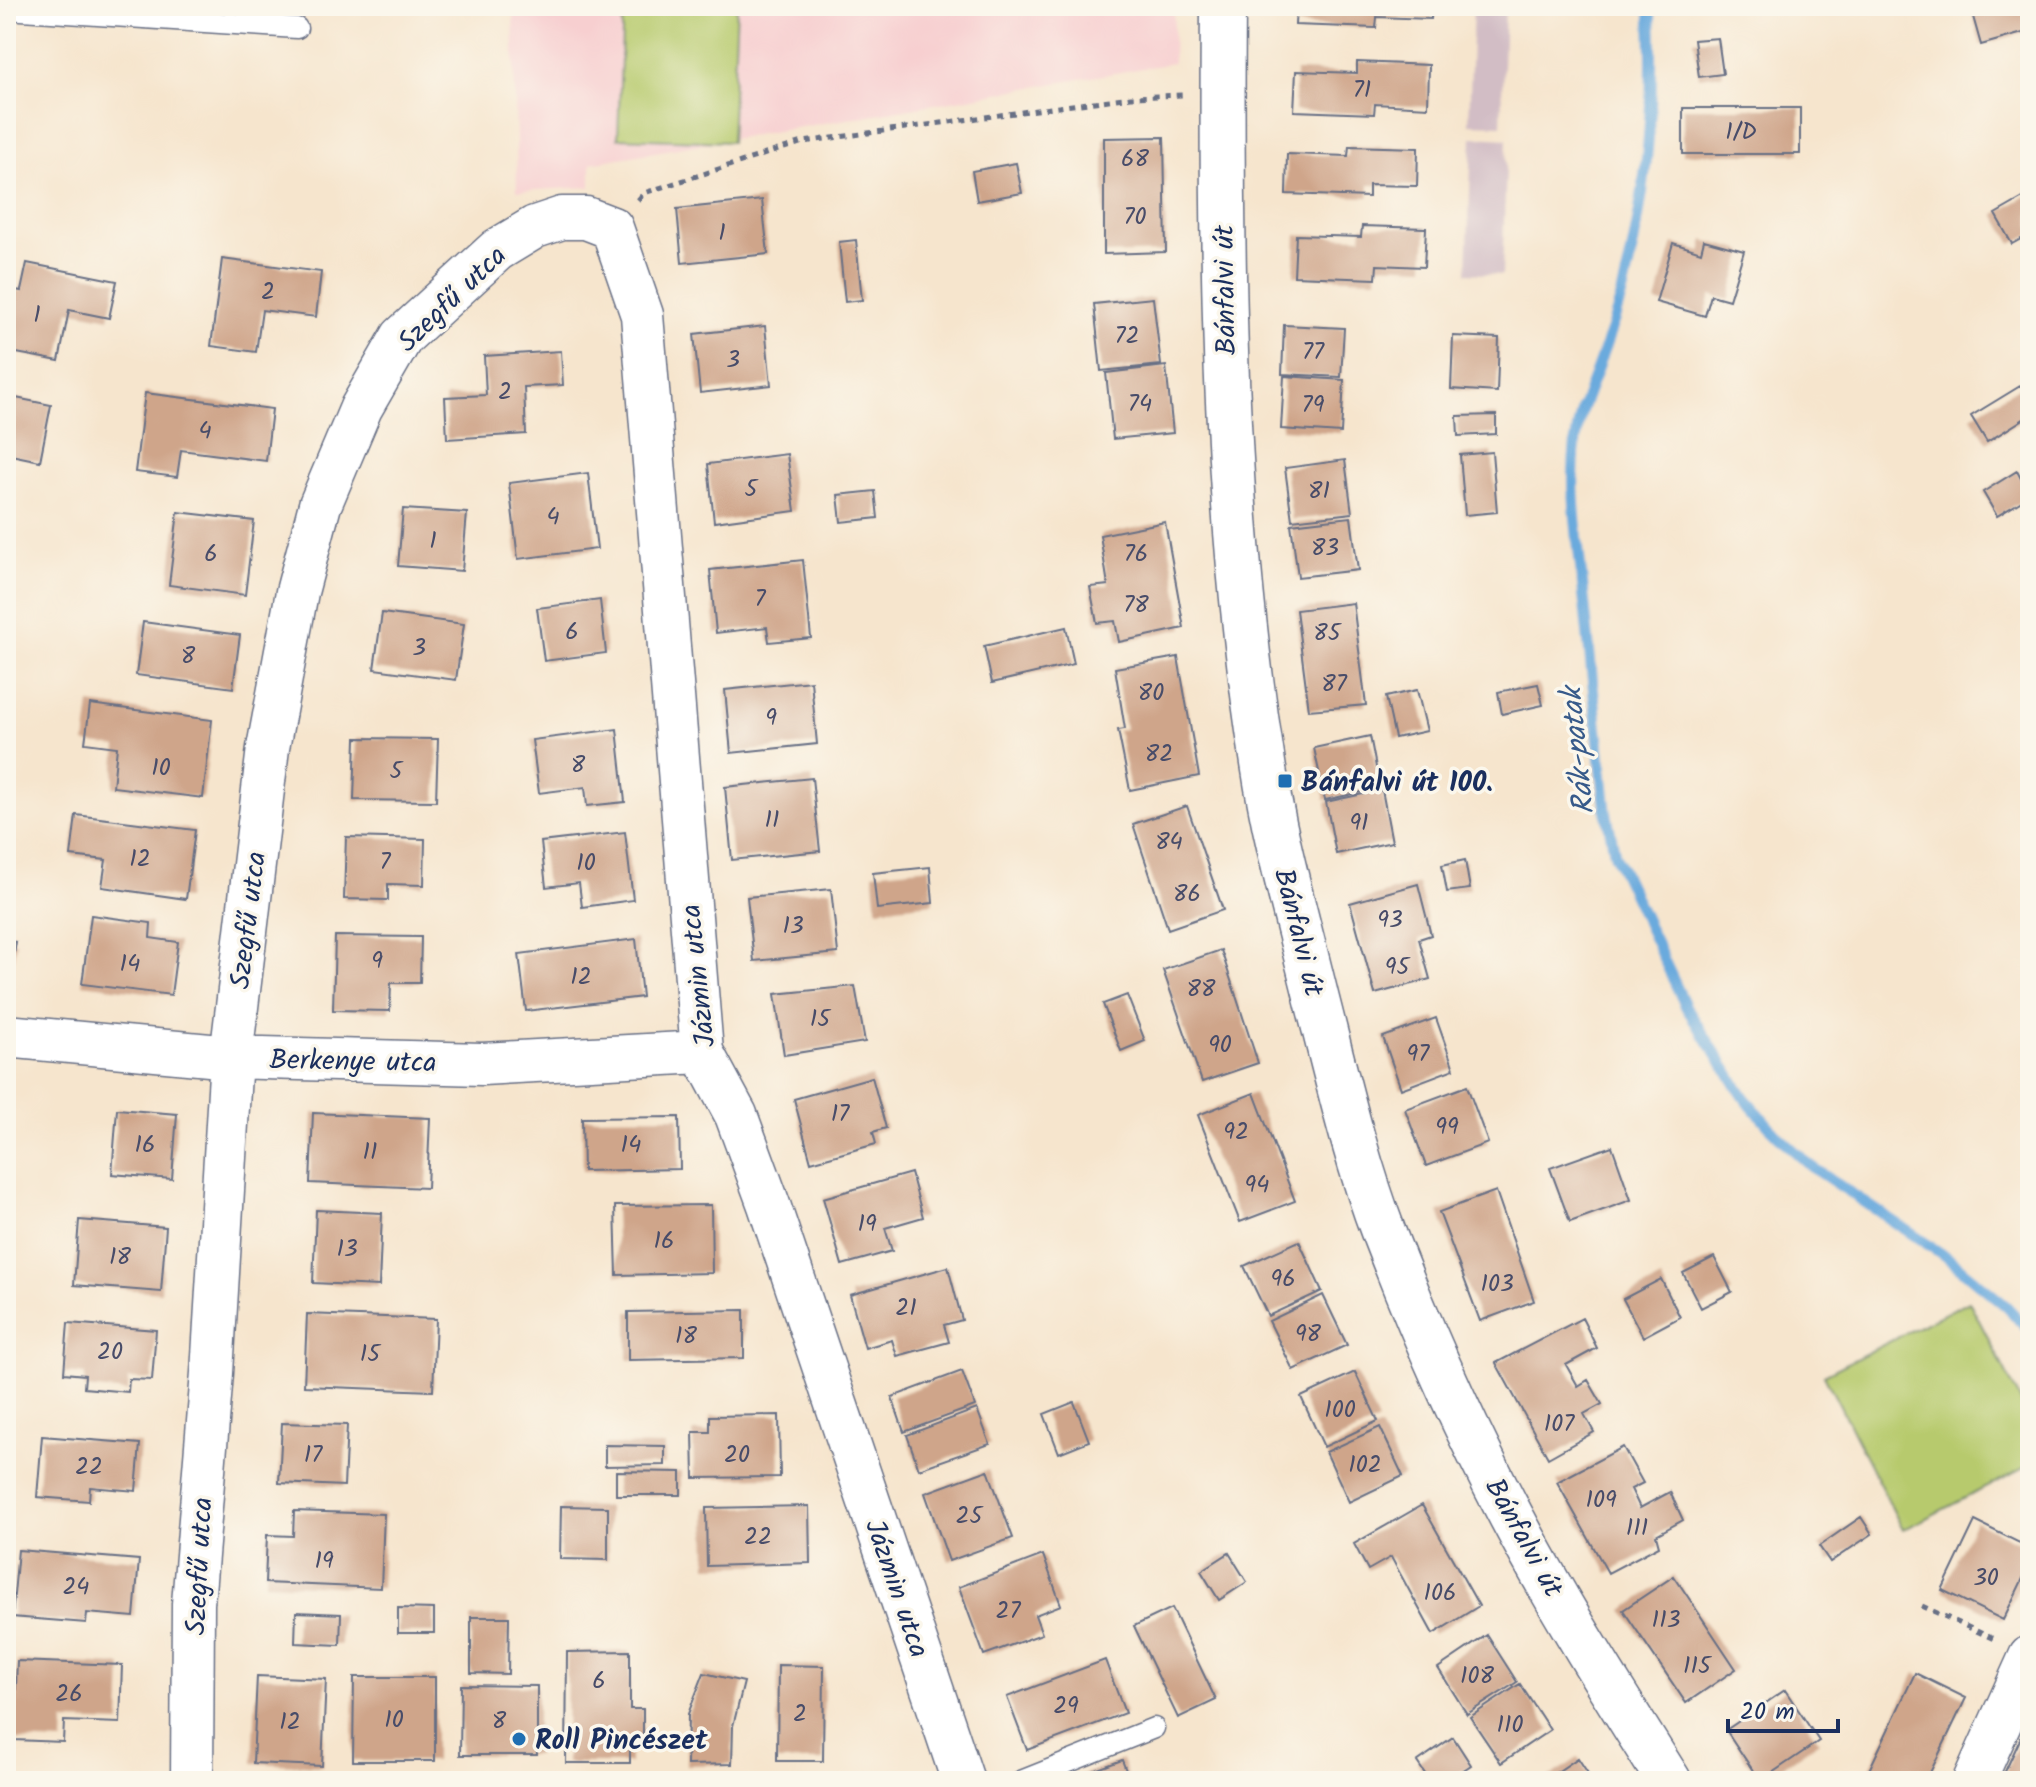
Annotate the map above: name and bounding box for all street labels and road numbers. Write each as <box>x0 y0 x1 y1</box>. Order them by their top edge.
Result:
street label: Bánfalvi út <box>1203 223 1250 356</box>
street label: Szegfű utca <box>387 236 518 364</box>
street label: Szegfű utca <box>219 849 280 992</box>
street label: Bánfalvi út <box>1260 864 1335 1002</box>
street label: Jázmin utca <box>670 902 729 1050</box>
street label: Berkenye utca <box>269 1039 437 1086</box>
street label: Bánfalvi út <box>1472 1470 1575 1607</box>
street label: Szegfű utca <box>174 1496 227 1636</box>
street label: Jázmin utca <box>851 1514 940 1664</box>

